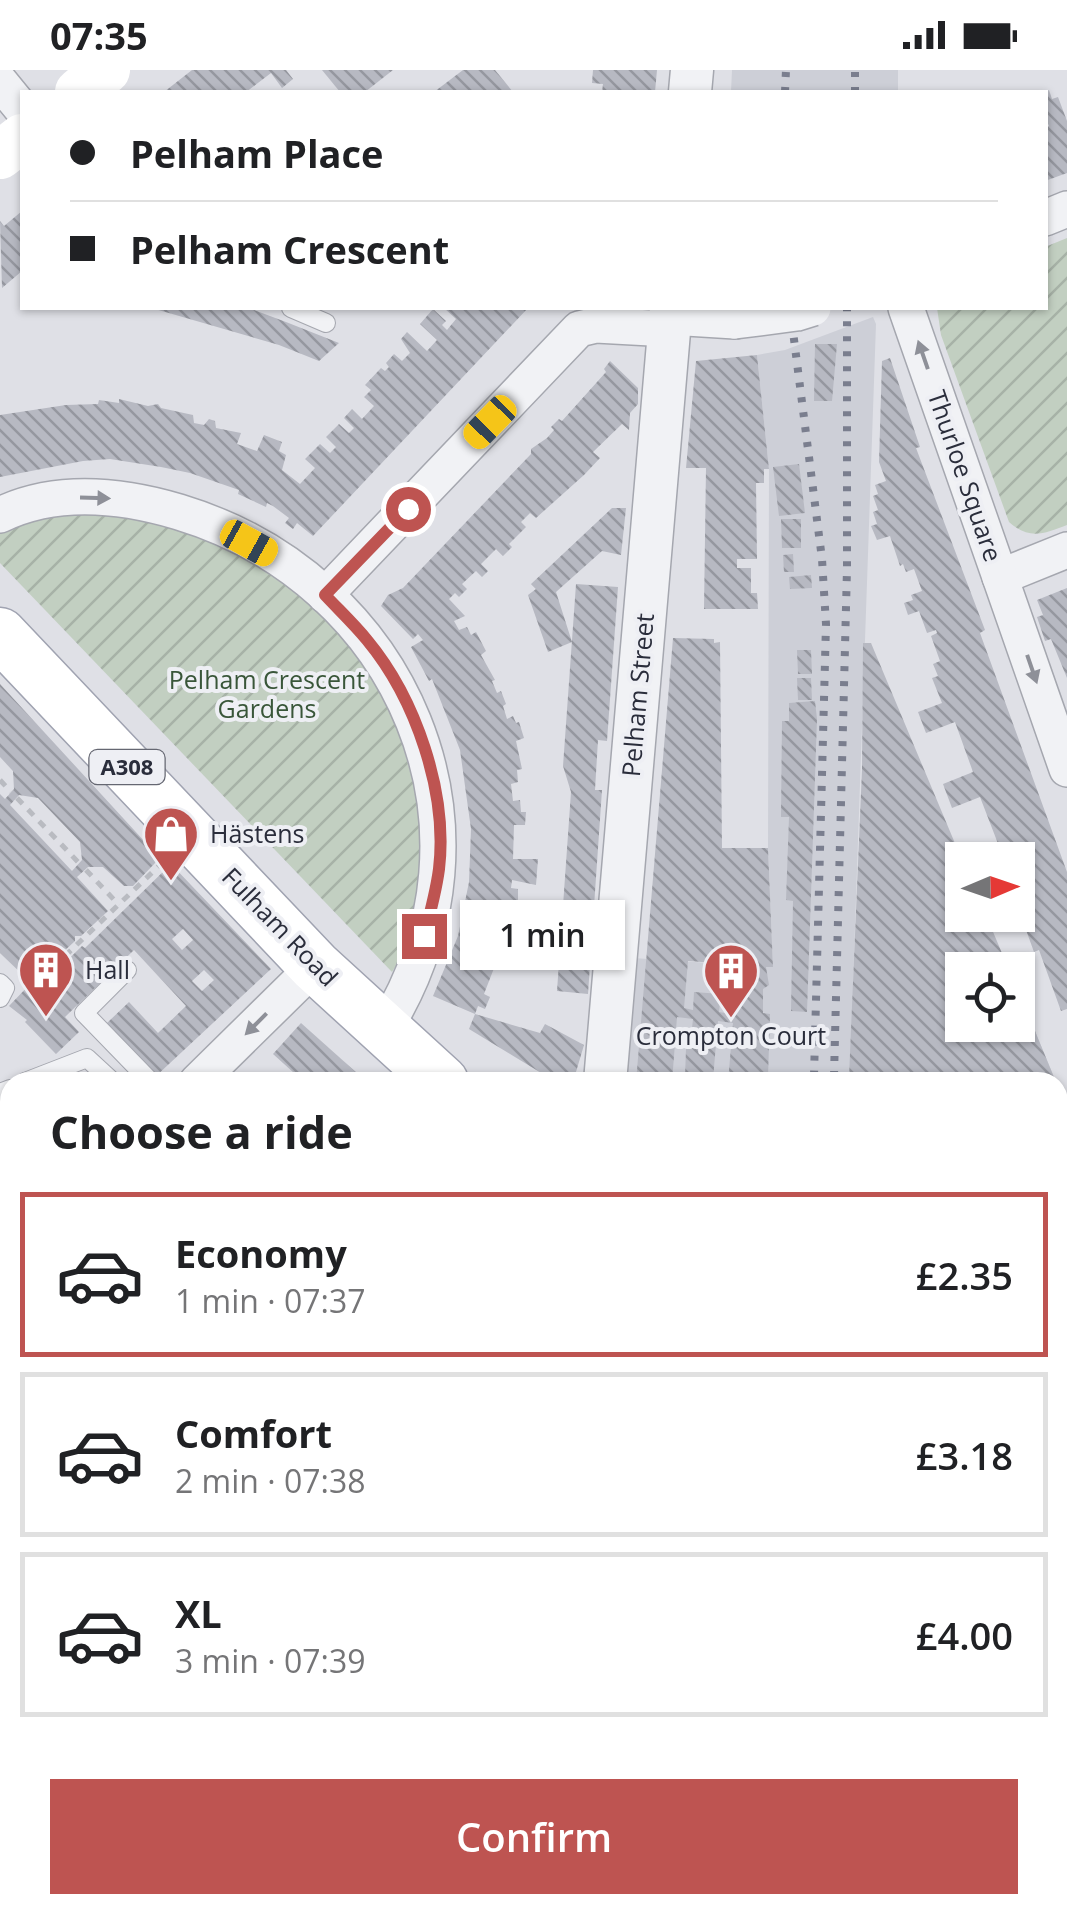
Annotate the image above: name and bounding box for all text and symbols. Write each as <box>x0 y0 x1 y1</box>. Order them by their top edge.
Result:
text: 07:35 <box>50 9 148 61</box>
text: Pelham Place <box>130 127 383 179</box>
text: Pelham Crescent <box>130 223 449 275</box>
one-way arrow <box>915 339 930 369</box>
street label: Thurloe Square <box>921 386 1011 566</box>
car <box>458 390 522 454</box>
route start <box>386 487 431 532</box>
one-way arrow <box>79 490 111 506</box>
car <box>215 515 283 571</box>
street label: Pelham Street <box>613 612 661 778</box>
one-way arrow <box>1026 655 1041 685</box>
park label: Pelham Crescent Gardens <box>169 662 365 725</box>
road number: A308 <box>90 750 164 784</box>
shop icon: Hästens <box>141 804 201 883</box>
place label: Hästens <box>210 816 304 850</box>
north arrow <box>945 842 1035 932</box>
map controls <box>945 842 1035 1042</box>
street label: Fulham Road <box>215 859 346 993</box>
callout: 1 min <box>459 901 624 971</box>
text: 1 min <box>499 913 586 956</box>
route end <box>402 914 447 959</box>
building icon: Hall <box>16 940 76 1019</box>
building icon: Crompton Court <box>701 941 761 1020</box>
place label: Hall <box>85 952 130 986</box>
button: locate <box>945 952 1035 1042</box>
one-way arrow <box>244 1012 268 1036</box>
place label: Crompton Court <box>636 1018 826 1052</box>
text: Choose a ride <box>50 1101 353 1162</box>
text: Economy <box>175 1227 347 1279</box>
icon: car <box>55 1230 145 1320</box>
text: £2.35 <box>916 1249 1013 1301</box>
text: 1 min · 07:37 <box>175 1279 366 1322</box>
text: Comfort <box>175 1407 332 1459</box>
icon: car <box>55 1410 145 1500</box>
text: £3.18 <box>916 1429 1013 1481</box>
text: 2 min · 07:38 <box>175 1459 366 1502</box>
text: XL <box>175 1587 222 1639</box>
icon: car <box>55 1590 145 1680</box>
text: £4.00 <box>916 1609 1013 1661</box>
text: 3 min · 07:39 <box>175 1639 366 1682</box>
button: Confirm <box>50 1779 1018 1894</box>

